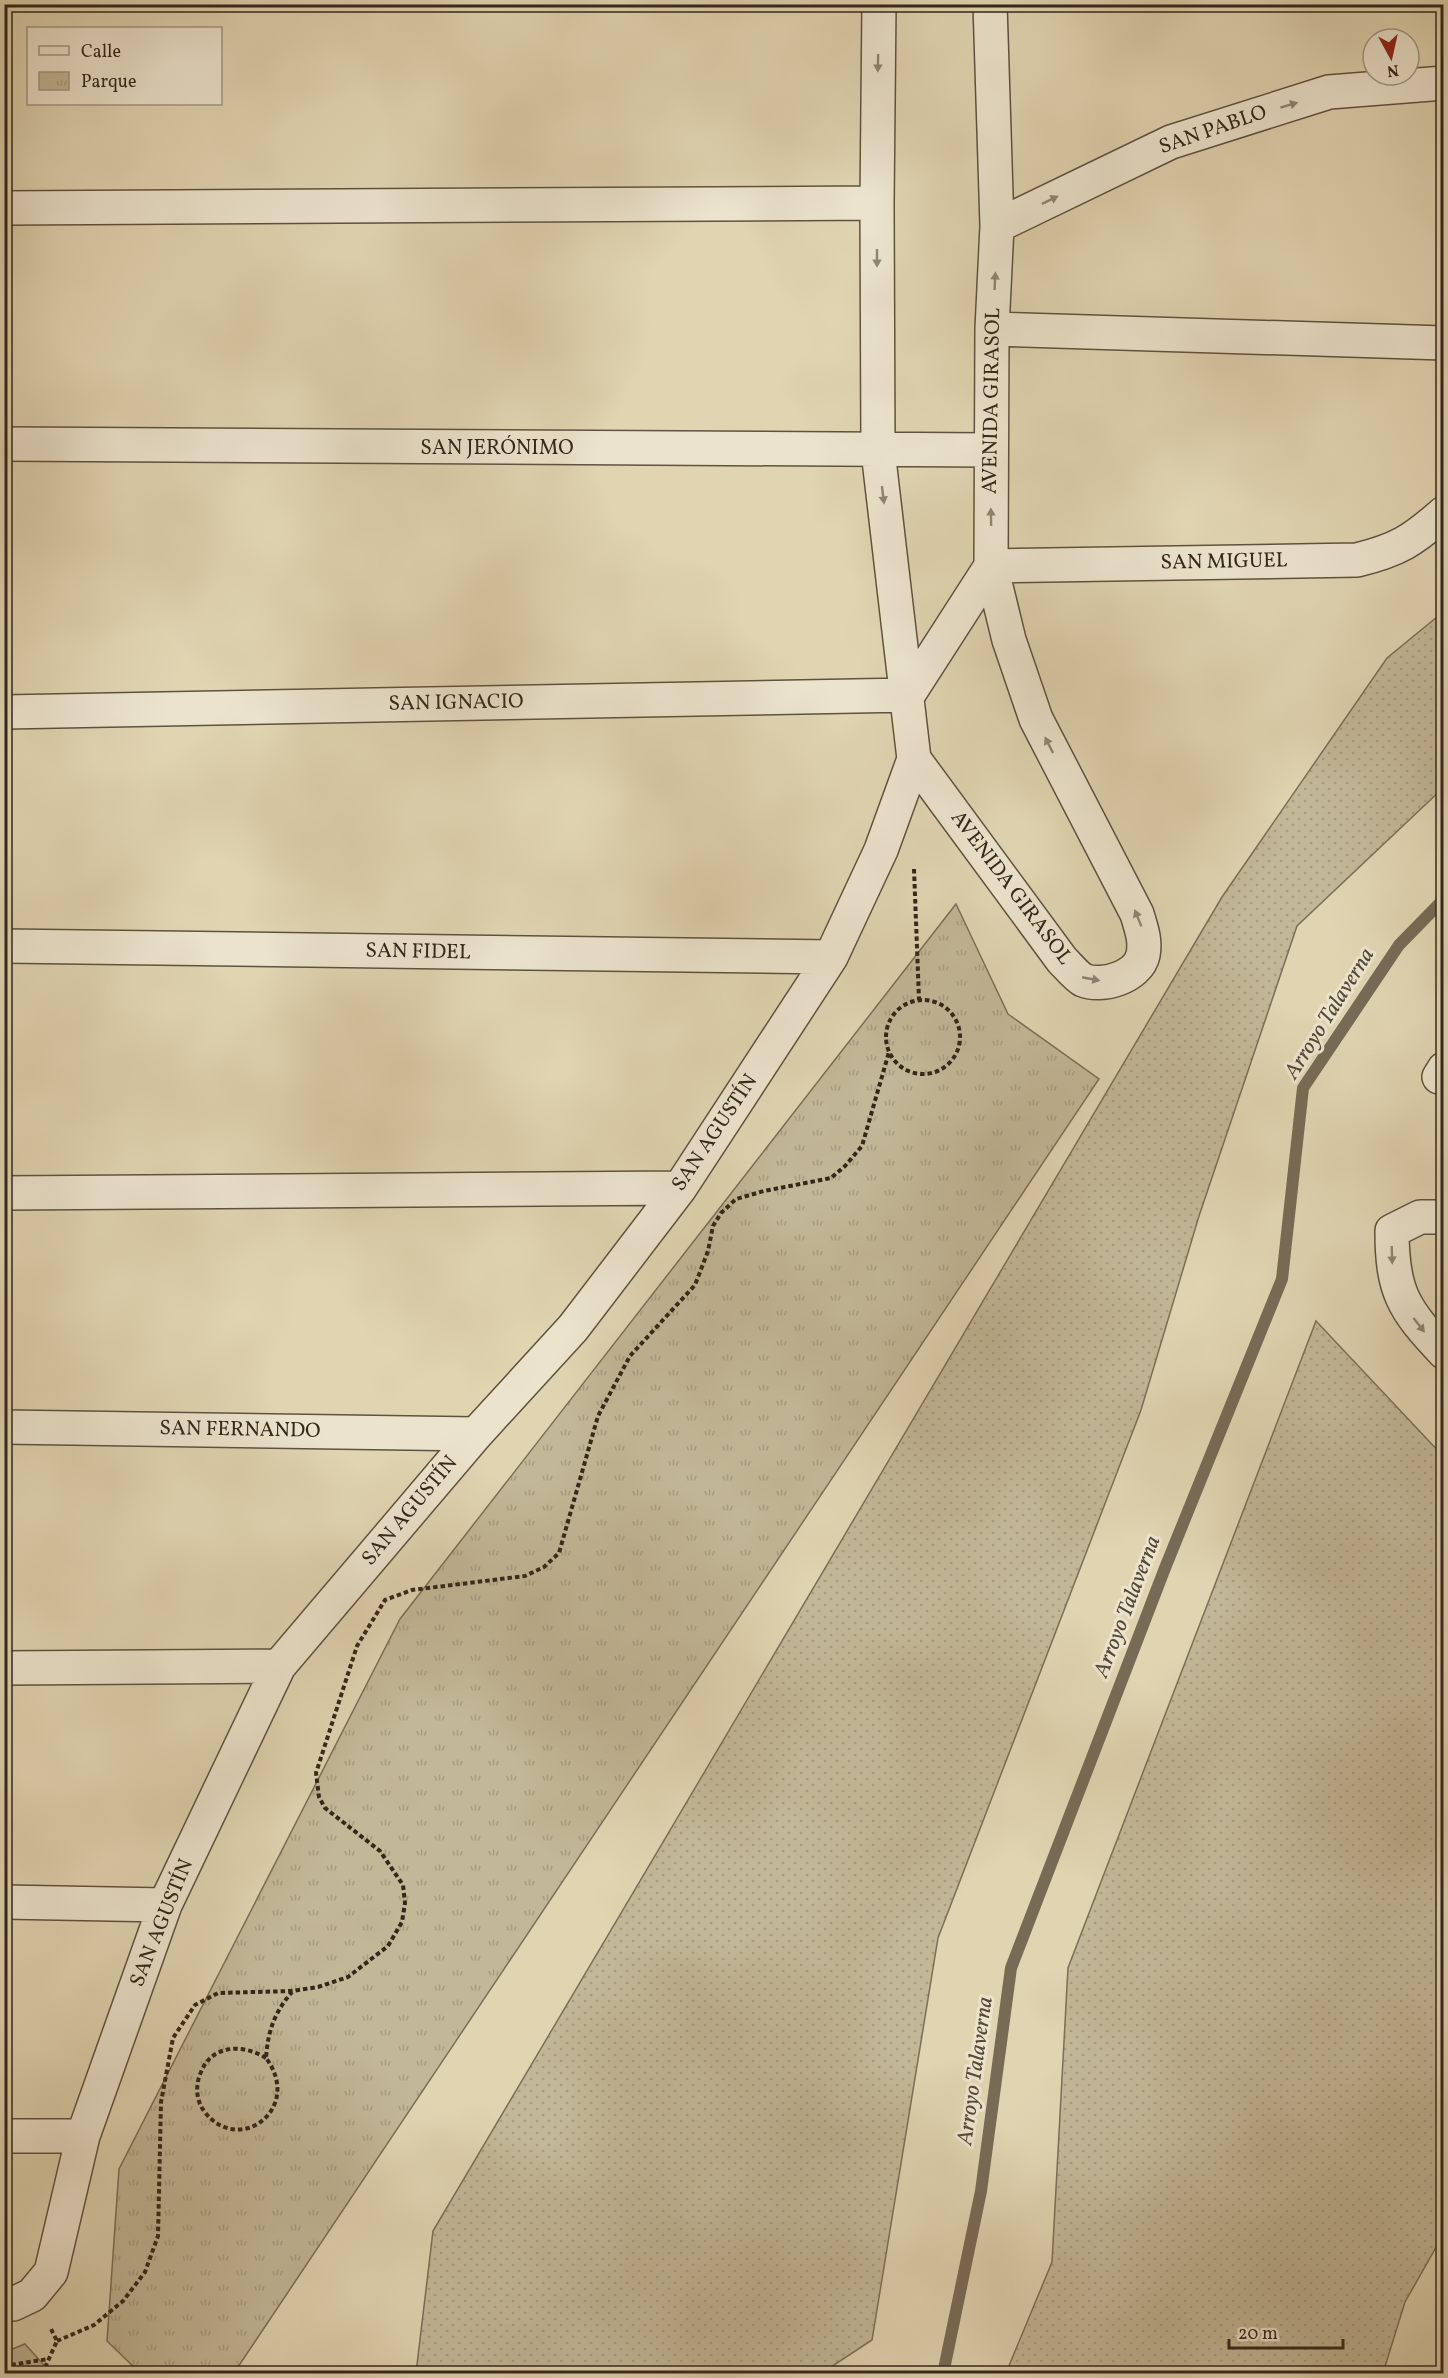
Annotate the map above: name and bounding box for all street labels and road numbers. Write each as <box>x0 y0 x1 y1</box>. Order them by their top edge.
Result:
street label: SAN PABLO <box>1155 98 1271 162</box>
street label: AVENIDA GIRASOL <box>976 307 1008 494</box>
street label: SAN JERÓNIMO <box>420 434 574 463</box>
street label: SAN MIGUEL <box>1160 546 1288 578</box>
street label: SAN IGNACIO <box>388 687 524 719</box>
street label: AVENIDA GIRASOL <box>943 805 1079 971</box>
street label: SAN FIDEL <box>365 937 471 967</box>
street label: SAN AGUSTÍN <box>665 1069 765 1197</box>
street label: SAN FERNANDO <box>159 1414 321 1446</box>
street label: SAN AGUSTÍN <box>355 1450 465 1572</box>
street label: SAN AGUSTÍN <box>123 1855 201 1991</box>

